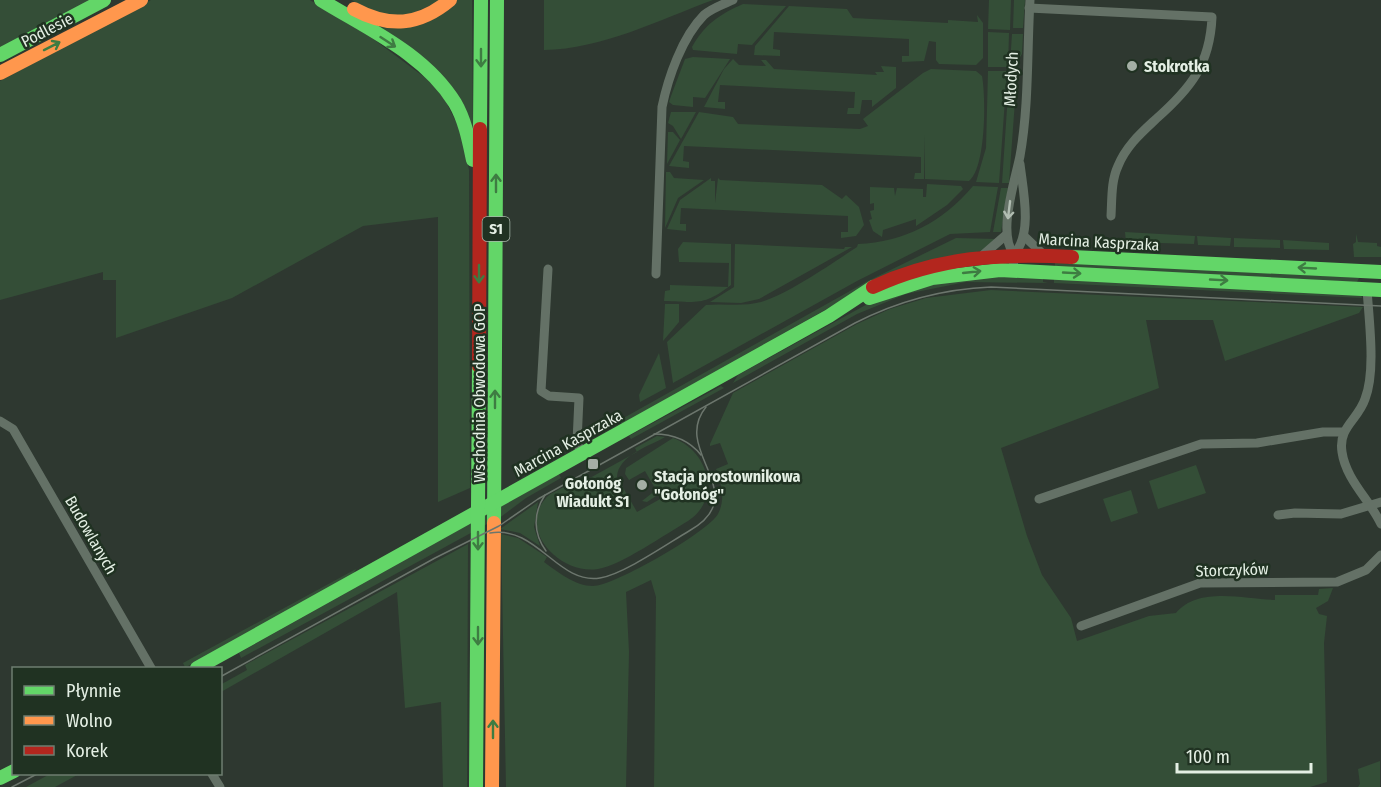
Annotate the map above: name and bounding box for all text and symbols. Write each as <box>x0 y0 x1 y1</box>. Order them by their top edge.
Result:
street label: Podlesie <box>18 9 76 51</box>
one-way arrow <box>379 36 396 48</box>
one-way arrow <box>43 40 60 52</box>
one-way arrow <box>475 48 486 68</box>
street label: Młodych <box>1000 51 1022 107</box>
place label: Stokrotka <box>1144 57 1210 76</box>
marker: Stokrotka <box>1125 59 1139 73</box>
one-way arrow <box>490 173 502 193</box>
one-way arrow <box>1004 200 1015 220</box>
road number: S1 <box>482 217 510 241</box>
street label: Marcina Kasprzaka <box>1038 229 1160 255</box>
one-way arrow <box>473 263 485 283</box>
one-way arrow <box>1298 263 1318 274</box>
one-way arrow <box>962 266 982 277</box>
one-way arrow <box>1061 267 1081 278</box>
one-way arrow <box>1209 274 1229 285</box>
street label: Wschodnia Obwodowa GOP <box>470 304 489 482</box>
one-way arrow <box>489 389 501 409</box>
street label: Marcina Kasprzaka <box>510 405 626 481</box>
marker: Gołonóg Wiadukt S1 <box>586 457 600 471</box>
place label: Stacja prostownikowa "Gołonóg" <box>654 467 800 504</box>
place label: Gołonóg Wiadukt S1 <box>556 474 630 511</box>
marker: Stacja prostownikowa "Gołonóg" <box>635 478 649 492</box>
street label: Budowlanych <box>61 492 121 578</box>
one-way arrow <box>472 531 484 551</box>
street label: Storczyków <box>1195 559 1269 581</box>
one-way arrow <box>472 626 484 646</box>
legend <box>12 667 222 775</box>
text: Płynnie <box>66 680 121 702</box>
text: Wolno <box>66 710 112 732</box>
one-way arrow <box>487 719 499 739</box>
scale bar <box>1177 736 1310 774</box>
text: Korek <box>66 740 108 762</box>
text: 100 m <box>1186 746 1230 768</box>

